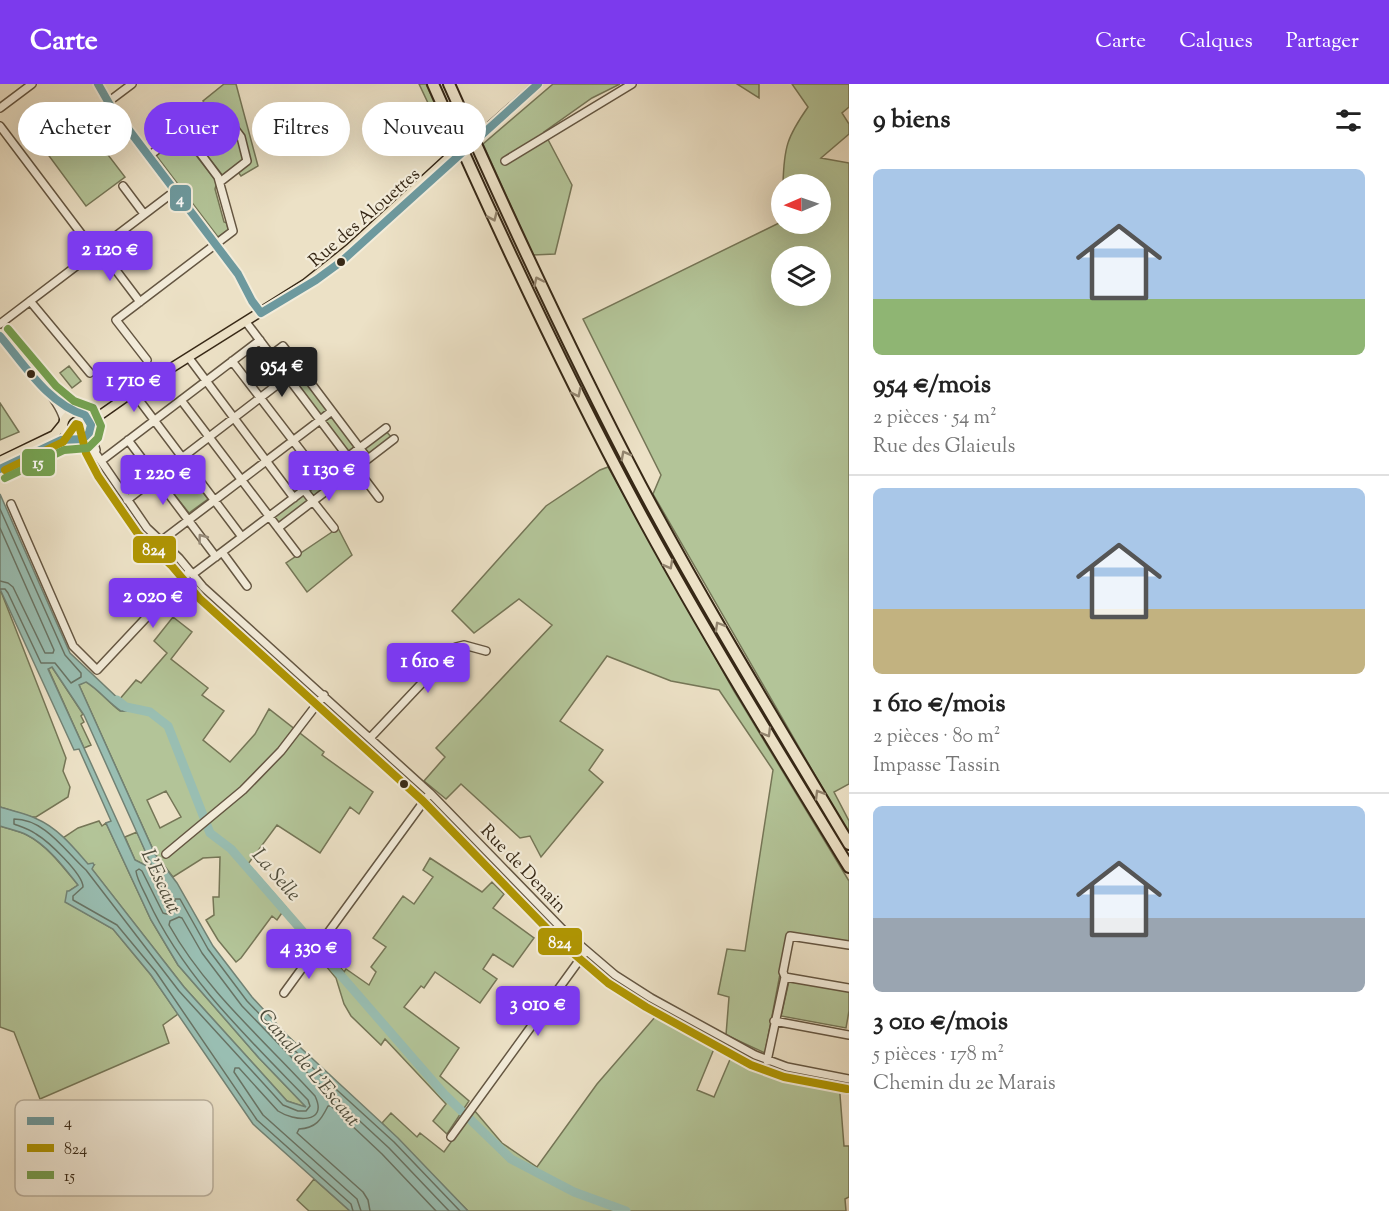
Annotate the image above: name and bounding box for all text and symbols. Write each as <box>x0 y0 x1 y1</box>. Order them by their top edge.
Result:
text: Carte <box>30 22 98 62</box>
text: Carte <box>1095 27 1146 57</box>
text: Calques <box>1179 27 1253 57</box>
text: Partager <box>1286 27 1359 57</box>
chip: Acheter <box>18 102 132 156</box>
chip: Louer <box>144 102 240 156</box>
chip: Filtres <box>252 102 350 156</box>
chip: Nouveau <box>362 102 486 156</box>
text: 9 biens <box>873 102 950 139</box>
icon: filters <box>1332 104 1365 137</box>
street label: Rue des Alouettes <box>304 163 427 274</box>
north arrow <box>771 174 831 234</box>
map controls <box>771 174 831 306</box>
line badge: 4 <box>169 184 192 212</box>
text: 4 <box>175 189 184 212</box>
icon: home <box>1065 208 1173 316</box>
one-way arrow <box>486 210 498 221</box>
pin: 2 120 € <box>55 231 165 282</box>
text: 2 120 € <box>82 236 138 265</box>
button: layers <box>771 246 831 306</box>
unlabelled marker <box>335 256 347 268</box>
one-way arrow <box>534 276 546 287</box>
pin: 954 € <box>240 347 324 398</box>
text: 954 € <box>260 352 304 381</box>
pin: 1 710 € <box>79 362 189 413</box>
text: 1 710 € <box>107 367 161 396</box>
text: 954 €/mois <box>873 367 991 404</box>
unlabelled marker <box>25 368 37 380</box>
one-way arrow <box>570 386 582 397</box>
text: 2 pièces · 54 m² <box>873 404 997 433</box>
text: Rue des Glaieuls <box>873 433 1015 462</box>
line badge: 15 <box>21 448 56 477</box>
pin: 1 130 € <box>274 451 384 502</box>
one-way arrow <box>621 451 632 461</box>
text: 15 <box>33 453 44 476</box>
pin: 1 220 € <box>108 455 218 506</box>
text: 1 130 € <box>303 456 355 485</box>
text: 1 220 € <box>135 460 191 489</box>
icon: home <box>1065 527 1173 635</box>
one-way arrow <box>199 534 210 545</box>
line badge: 824 <box>132 535 177 564</box>
text: 824 <box>142 540 166 563</box>
one-way arrow <box>662 559 673 569</box>
pin: 2 020 € <box>98 578 208 629</box>
text: 2 020 € <box>123 583 183 612</box>
one-way arrow <box>715 622 727 632</box>
pin: 1 610 € <box>373 643 483 694</box>
text: 1 610 € <box>401 648 455 677</box>
text: 1 610 €/mois <box>873 686 1005 723</box>
text: 2 pièces · 80 m² <box>873 723 1001 752</box>
one-way arrow <box>760 727 772 737</box>
text: Impasse Tassin <box>873 752 1000 781</box>
unlabelled marker <box>398 778 410 790</box>
one-way arrow <box>815 790 826 800</box>
street label: Rue de Denain <box>473 819 572 920</box>
water label: La Selle <box>244 843 307 909</box>
water label: L'Escaut <box>132 845 187 919</box>
icon: home <box>1065 845 1173 953</box>
line badge: 824 <box>537 927 583 956</box>
pin: 4 330 € <box>254 929 364 980</box>
text: 824 <box>548 933 572 956</box>
text: 4 330 € <box>280 934 338 963</box>
pin: 3 010 € <box>483 986 593 1037</box>
text: 3 010 € <box>510 991 566 1020</box>
water label: Canal de L'Escaut <box>250 1003 366 1134</box>
text: 3 010 €/mois <box>873 1004 1008 1041</box>
text: 5 pièces · 178 m² <box>873 1041 1004 1070</box>
text: Chemin du 2e Marais <box>873 1070 1056 1099</box>
legend <box>15 1100 213 1196</box>
text: 4 <box>64 1112 72 1135</box>
text: 824 <box>64 1139 87 1162</box>
text: 15 <box>64 1166 75 1189</box>

